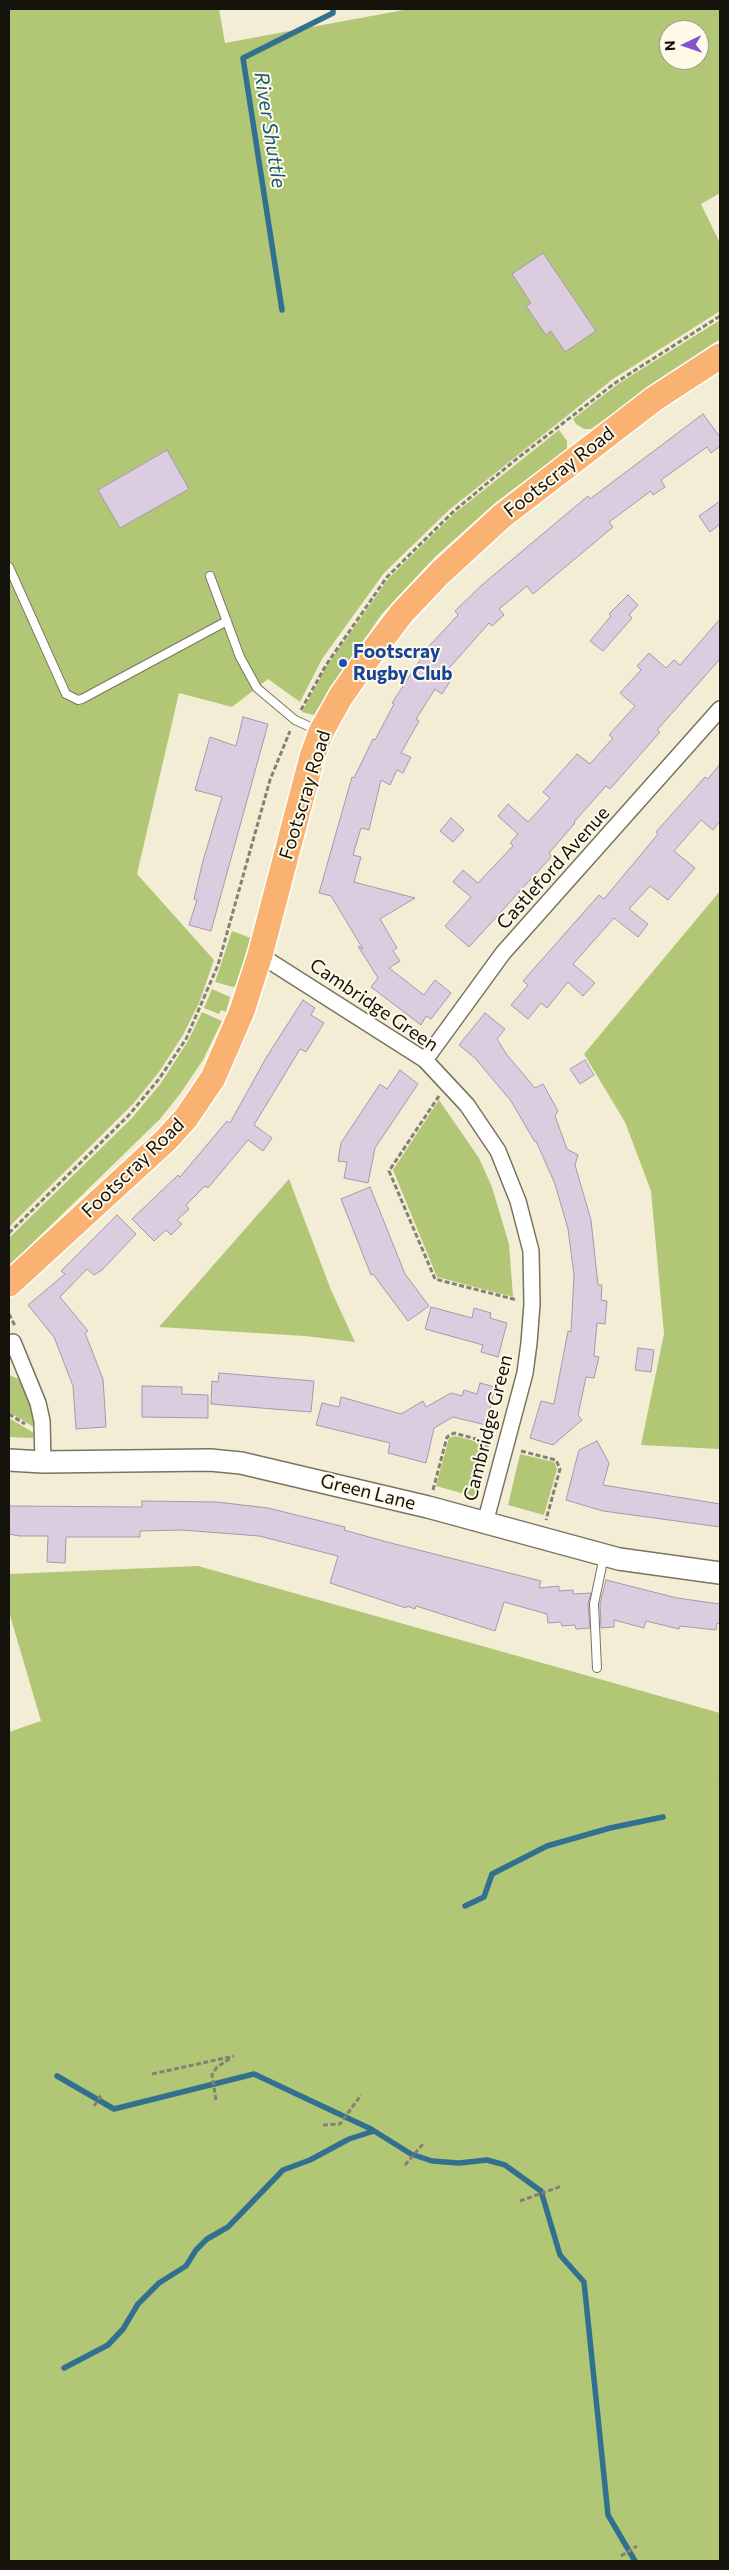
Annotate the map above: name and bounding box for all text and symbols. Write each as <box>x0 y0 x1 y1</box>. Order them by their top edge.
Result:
north arrow <box>659 20 709 70</box>
text: N <box>661 40 678 51</box>
water label: River Shuttle <box>249 70 291 190</box>
street label: Footscray Road <box>499 422 619 522</box>
place label: Footscray Rugby Club <box>353 641 452 685</box>
marker: Footscray Rugby Club <box>337 657 349 669</box>
street label: Footscray Road <box>275 728 335 862</box>
street label: Castleford Avenue <box>492 802 614 934</box>
street label: Cambridge Green <box>305 954 443 1056</box>
street label: Footscray Road <box>77 1113 189 1223</box>
street label: Cambridge Green <box>459 1352 517 1504</box>
street label: Green Lane <box>318 1469 418 1515</box>

